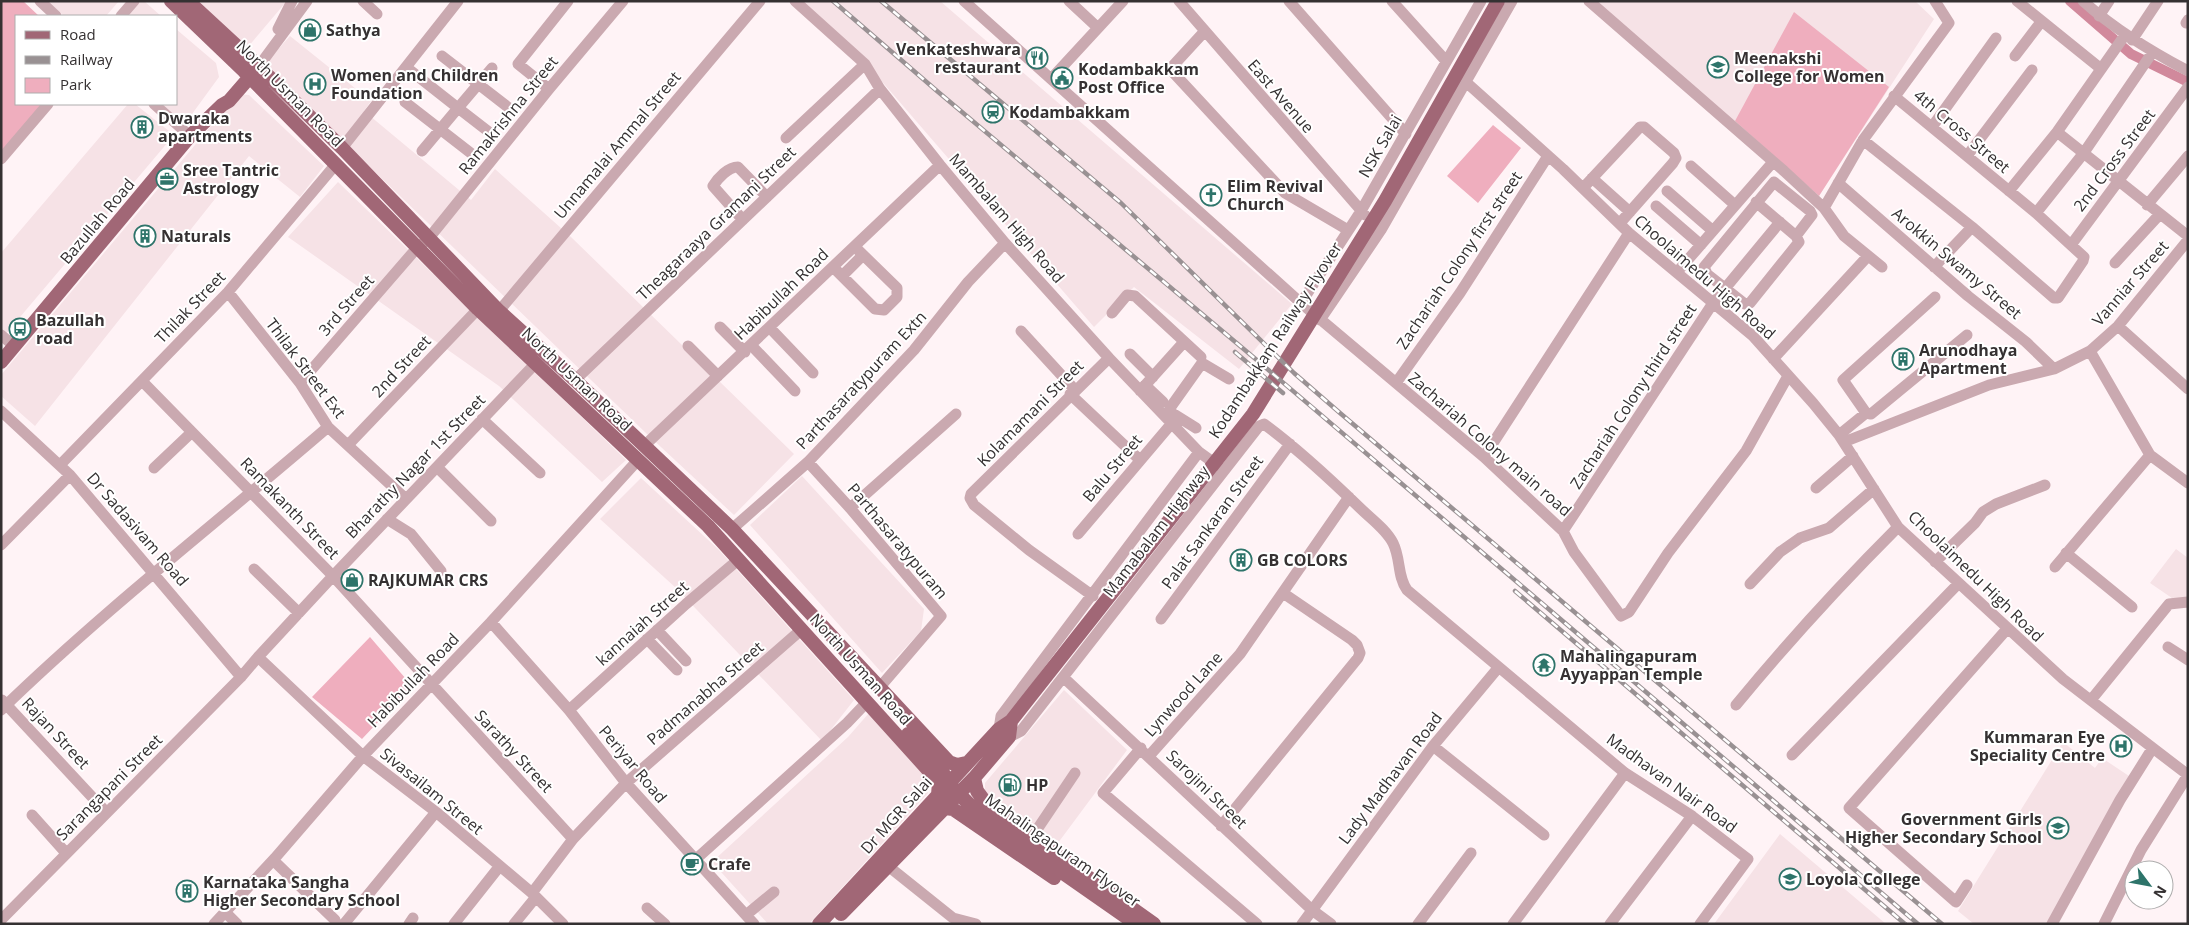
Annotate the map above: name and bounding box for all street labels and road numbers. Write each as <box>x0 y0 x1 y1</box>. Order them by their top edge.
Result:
street label: North Usman Road <box>232 35 348 151</box>
street label: Ramakrishna Street <box>453 51 563 179</box>
street label: East Avenue <box>1243 54 1319 138</box>
street label: Unnamalai Ammal Street <box>549 66 686 224</box>
street label: 4th Cross Street <box>1909 84 2015 178</box>
street label: 2nd Cross Street <box>2068 104 2160 216</box>
street label: NSK Salai <box>1353 110 1407 182</box>
street label: Theagaraaya Gramani Street <box>632 141 800 305</box>
street label: Mambalam High Road <box>944 148 1070 288</box>
street label: Zachariah Colony first street <box>1391 166 1527 353</box>
street label: Bazullah Road <box>55 173 139 269</box>
street label: Arokkin Swamy Street <box>1888 202 2027 324</box>
street label: Choolaimedu High Road <box>1630 210 1780 344</box>
street label: Vanniar Street <box>2087 235 2173 330</box>
street label: Kodambakkam Railway Flyover <box>1203 237 1347 442</box>
street label: Habibullah Road <box>729 243 833 345</box>
street label: Thilak Street <box>150 266 230 348</box>
street label: 3rd Street <box>313 270 379 340</box>
street label: Zachariah Colony third street <box>1565 299 1701 493</box>
street label: Parthasaratypuram Extn <box>791 306 931 454</box>
street label: Thilak Street Ext <box>261 313 351 423</box>
street label: North Usman Road <box>517 322 637 436</box>
street label: 2nd Street <box>366 330 436 402</box>
street label: Kolamamani Street <box>972 355 1088 471</box>
street label: Zachariah Colony main road <box>1404 367 1576 521</box>
street label: Bharathy Nagar 1st Street <box>340 389 490 543</box>
street label: Balu Street <box>1077 429 1147 506</box>
street label: Palat Sankaran Street <box>1156 451 1268 593</box>
street label: Ramakanth Street <box>236 452 345 564</box>
street label: Mamabalam Highway <box>1098 460 1215 601</box>
street label: Dr Sadasivam Road <box>82 467 194 591</box>
street label: Parthasaratypuram <box>843 478 953 604</box>
street label: Choolaimedu High Road <box>1903 505 2049 647</box>
street label: kannaiah Street <box>591 575 693 670</box>
street label: North Usman Road <box>805 608 917 730</box>
street label: Habibullah Road <box>362 628 464 732</box>
street label: Padmanabha Street <box>642 636 768 750</box>
street label: Lynwood Lane <box>1139 647 1227 741</box>
street label: Rajan Street <box>17 692 95 774</box>
street label: Sarathy Street <box>470 705 558 797</box>
street label: Lady Madhavan Road <box>1333 707 1447 849</box>
street label: Periyar Road <box>594 721 672 807</box>
street label: Madhavan Nair Road <box>1602 728 1742 838</box>
street label: Sarangapani Street <box>51 729 167 845</box>
street label: Sivasailam Street <box>376 743 488 840</box>
street label: Sarojini Street <box>1162 745 1252 833</box>
street label: Dr MGR Salai <box>855 772 937 858</box>
street label: Mahalingapuram Flyover <box>981 788 1145 912</box>

